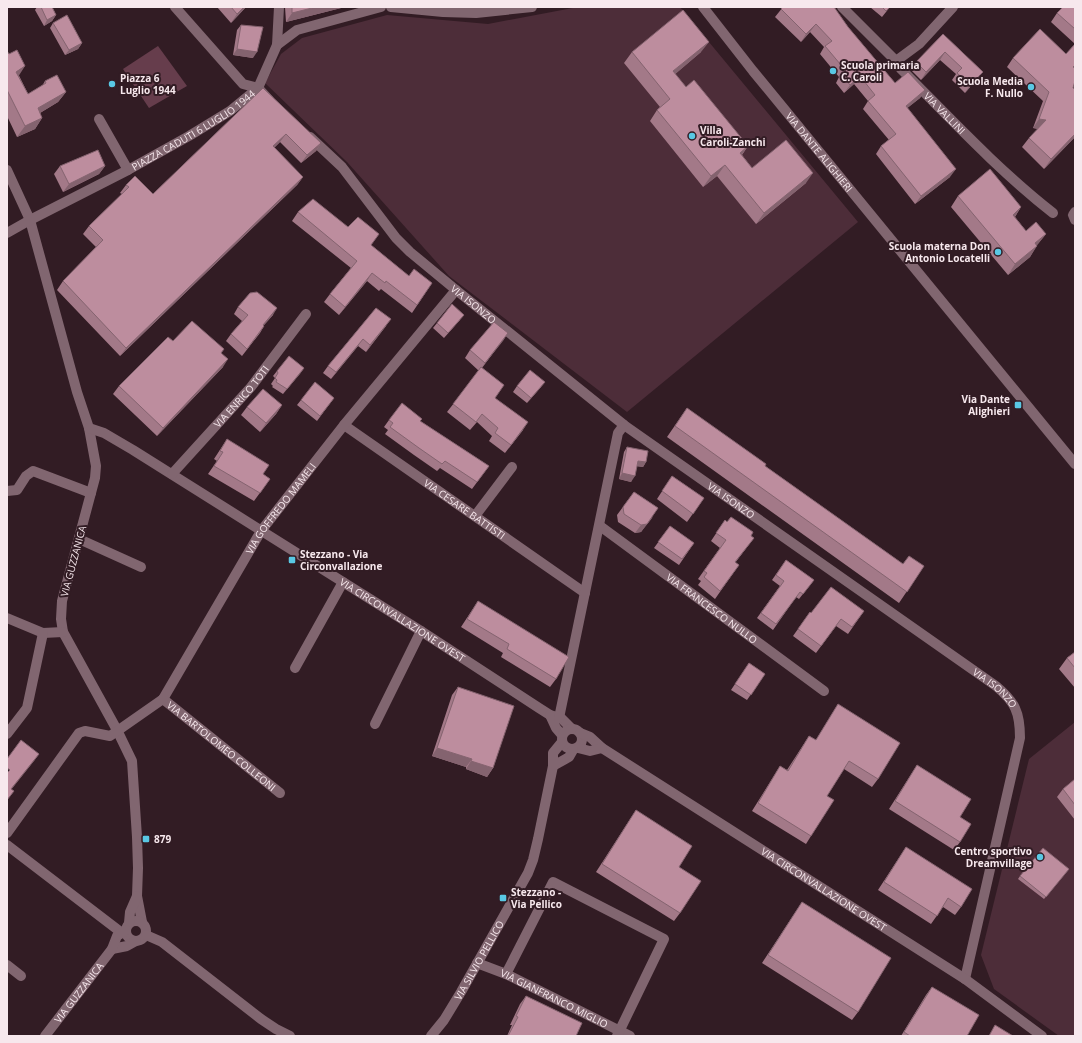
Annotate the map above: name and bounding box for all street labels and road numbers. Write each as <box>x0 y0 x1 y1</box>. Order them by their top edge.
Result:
street label: PIAZZA CADUTI 6 LUGLIO 1944 <box>129 86 258 174</box>
street label: VIA VALLINI <box>921 89 969 137</box>
street label: VIA DANTE ALIGHIERI <box>783 109 856 195</box>
street label: VIA ISONZO <box>448 281 499 327</box>
street label: VIA ENRICO TOTI <box>210 362 272 431</box>
street label: VIA GOFFREDO MAMELI <box>242 460 319 556</box>
street label: VIA CESARE BATTISTI <box>421 476 508 542</box>
street label: VIA ISONZO <box>705 479 758 522</box>
street label: VIA GUZZANICA <box>57 523 89 598</box>
street label: VIA FRANCESCO NULLO <box>663 570 761 647</box>
street label: VIA CIRCONVALLAZIONE OVEST <box>337 575 468 665</box>
street label: VIA ISONZO <box>970 665 1021 711</box>
street label: VIA BARTOLOMEO COLLEONI <box>164 698 279 794</box>
street label: VIA CIRCONVALLAZIONE OVEST <box>758 844 890 935</box>
street label: VIA SILVIO PELLICO <box>451 918 507 1002</box>
street label: VIA GUZZANICA <box>51 959 107 1026</box>
street label: VIA GIANFRANCO MIGLIO <box>499 966 611 1031</box>

